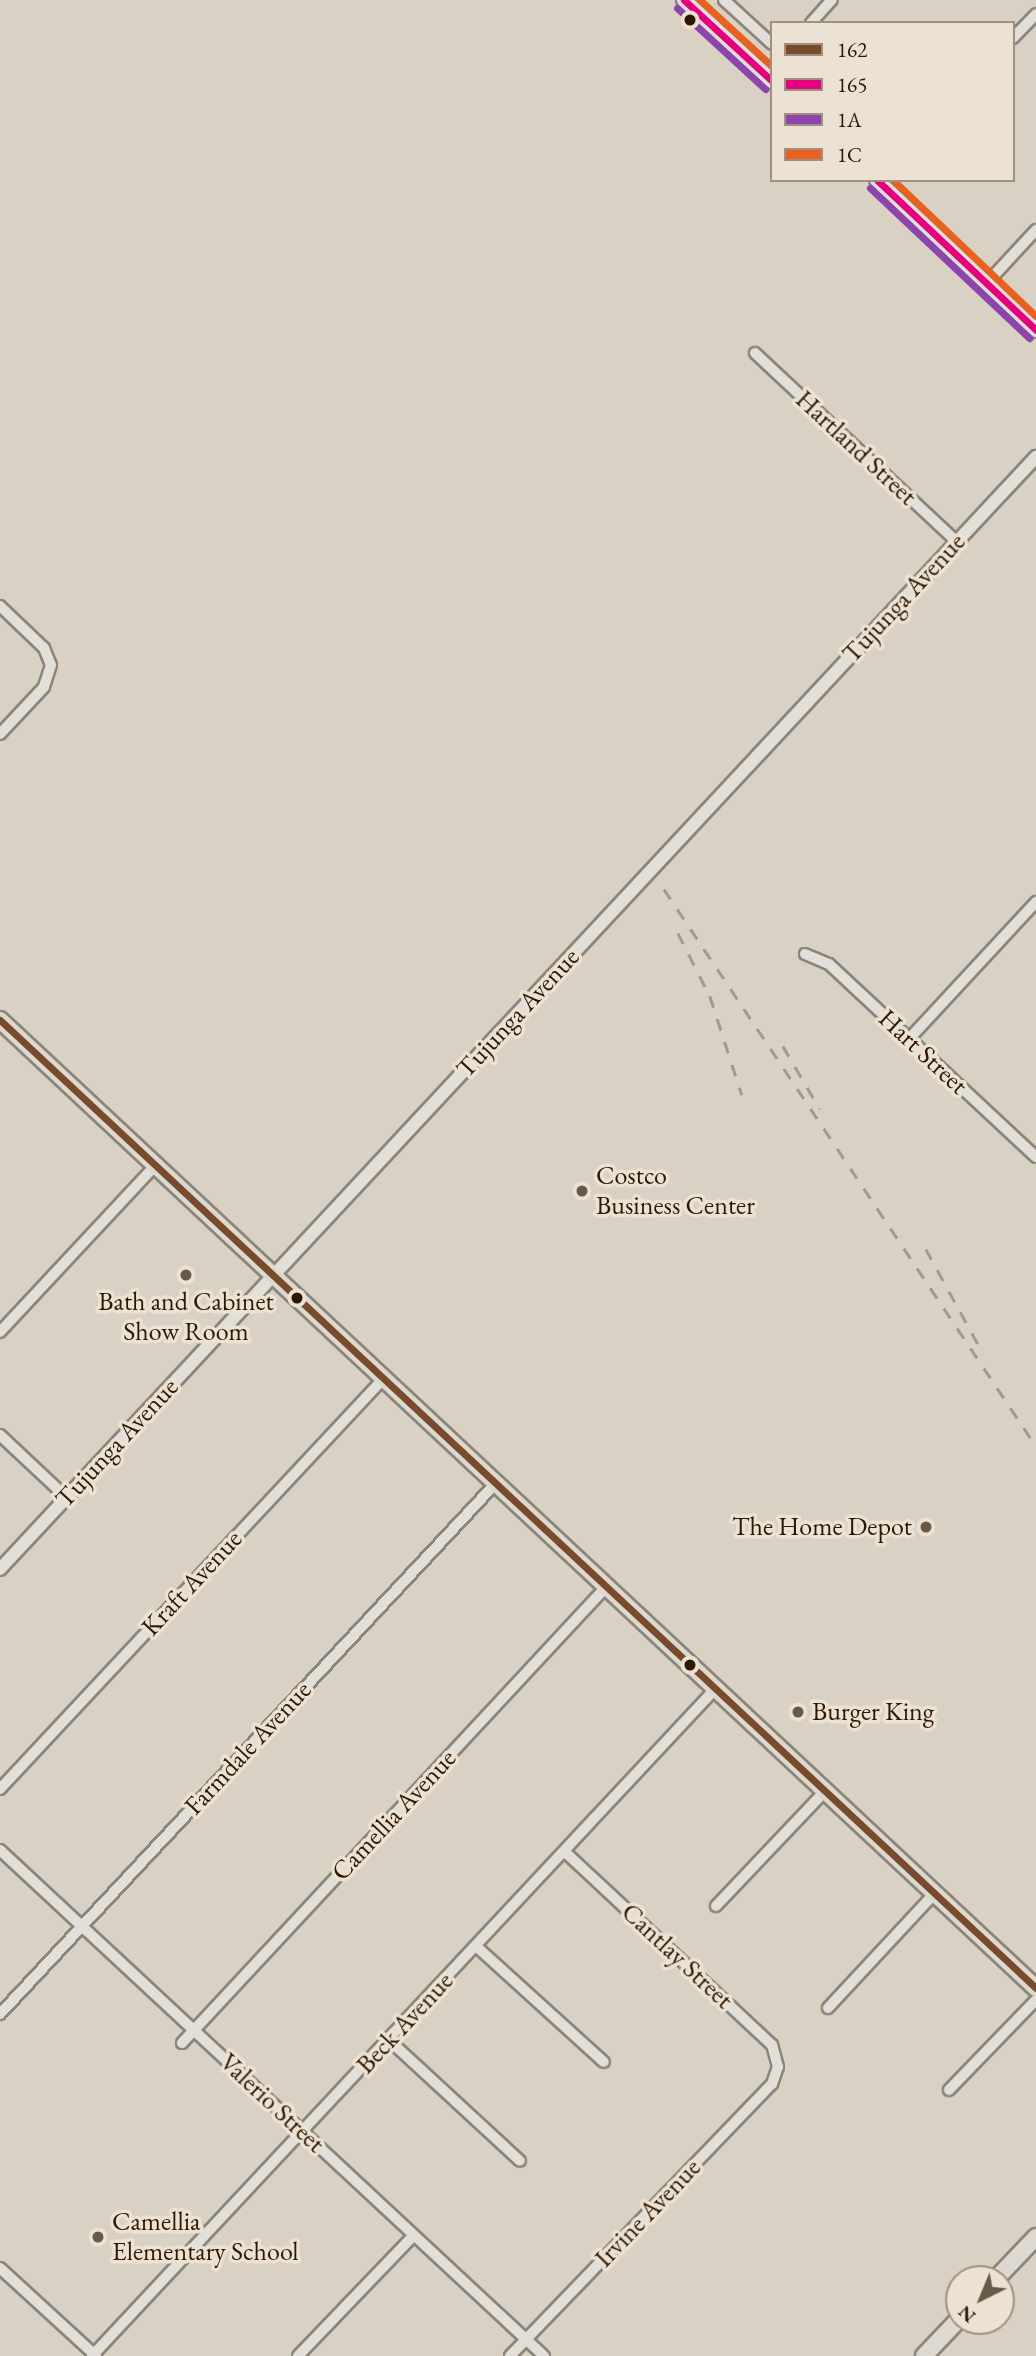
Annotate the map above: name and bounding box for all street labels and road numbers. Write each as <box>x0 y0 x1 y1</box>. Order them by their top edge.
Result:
street label: Hartland Street <box>789 384 923 512</box>
street label: Tujunga Avenue <box>836 527 972 669</box>
street label: Tujunga Avenue <box>450 942 586 1084</box>
street label: Hart Street <box>872 1003 974 1101</box>
street label: Tujunga Avenue <box>49 1372 185 1514</box>
street label: Kraft Avenue <box>135 1524 249 1642</box>
street label: Farmdale Avenue <box>178 1675 318 1821</box>
street label: Camellia Avenue <box>325 1743 463 1887</box>
street label: Cantlay Street <box>615 1897 739 2015</box>
street label: Beck Avenue <box>350 1966 460 2080</box>
street label: Valerio Street <box>213 2047 331 2159</box>
street label: Irvine Avenue <box>589 2152 707 2274</box>

